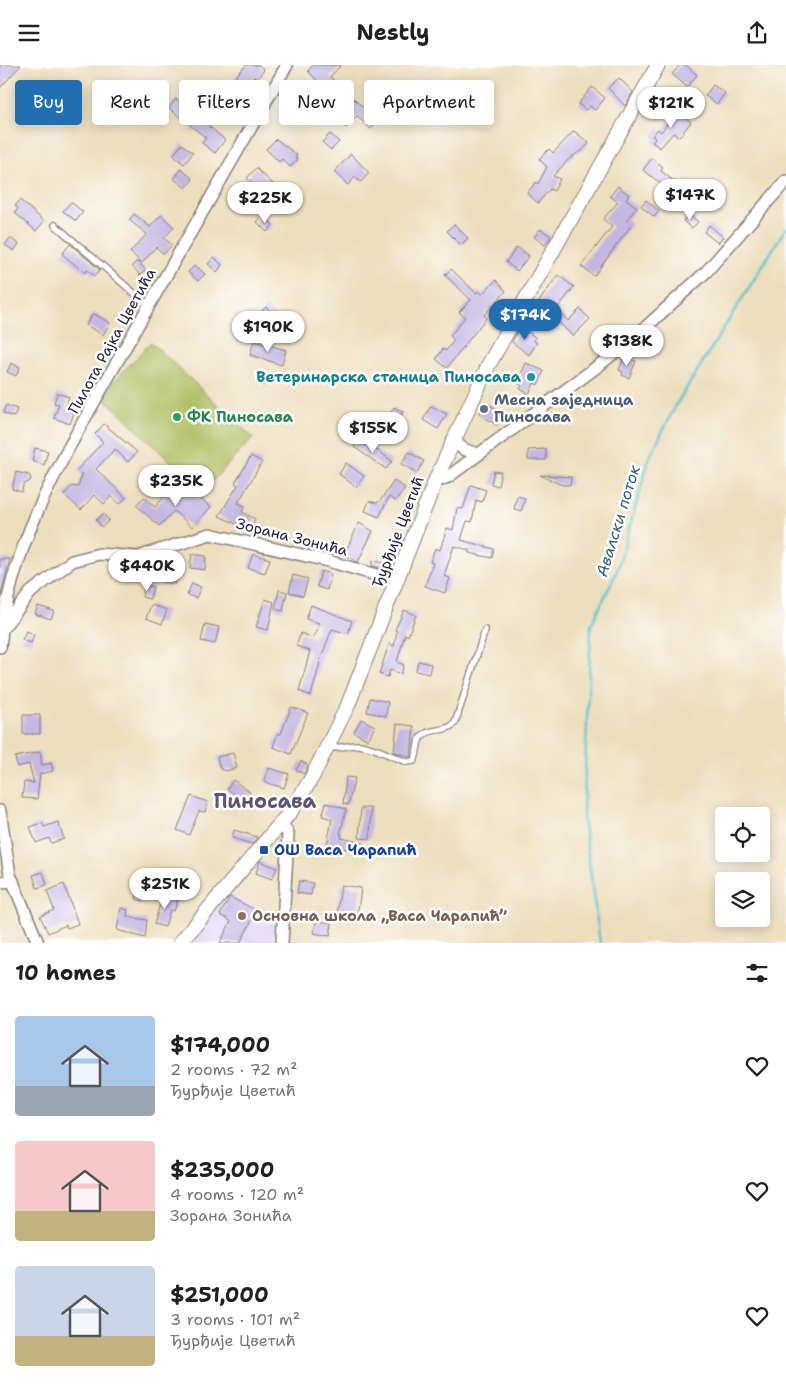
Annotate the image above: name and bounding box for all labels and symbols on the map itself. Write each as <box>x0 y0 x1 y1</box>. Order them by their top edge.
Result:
pin: $121K <box>636 87 706 129</box>
pin: $147K <box>655 179 725 221</box>
pin: $225K <box>230 181 300 224</box>
street label: Пилота Рајка Цветића <box>64 264 161 418</box>
pin: $174K <box>490 299 560 341</box>
pin: $190K <box>233 311 303 353</box>
pin: $138K <box>592 325 662 367</box>
place label: Ветеринарска станица Пиносава <box>256 367 522 387</box>
marker: Ветеринарска станица Пиносава <box>525 371 537 383</box>
place label: Месна заједница Пиносава <box>494 390 634 427</box>
marker: Месна заједница Пиносава <box>478 403 490 415</box>
place label: ФК Пиносава <box>187 407 294 427</box>
marker: ФК Пиносава <box>171 411 183 423</box>
pin: $155K <box>338 411 408 454</box>
water label: Авалски поток <box>591 462 645 579</box>
pin: $235K <box>141 465 211 507</box>
street label: Ђурђије Цветић <box>368 473 428 591</box>
street label: Зорана Зонића <box>234 513 350 561</box>
pin: $440K <box>112 549 182 592</box>
district label: Пиносава <box>214 788 317 814</box>
place label: ОШ Васа Чарапић <box>274 840 417 860</box>
marker: ОШ Васа Чарапић <box>258 844 270 856</box>
pin: $251K <box>130 867 200 910</box>
place label: Основна школа „Васа Чарапић” <box>252 906 507 926</box>
marker: Основна школа „Васа Чарапић” <box>236 910 248 922</box>

